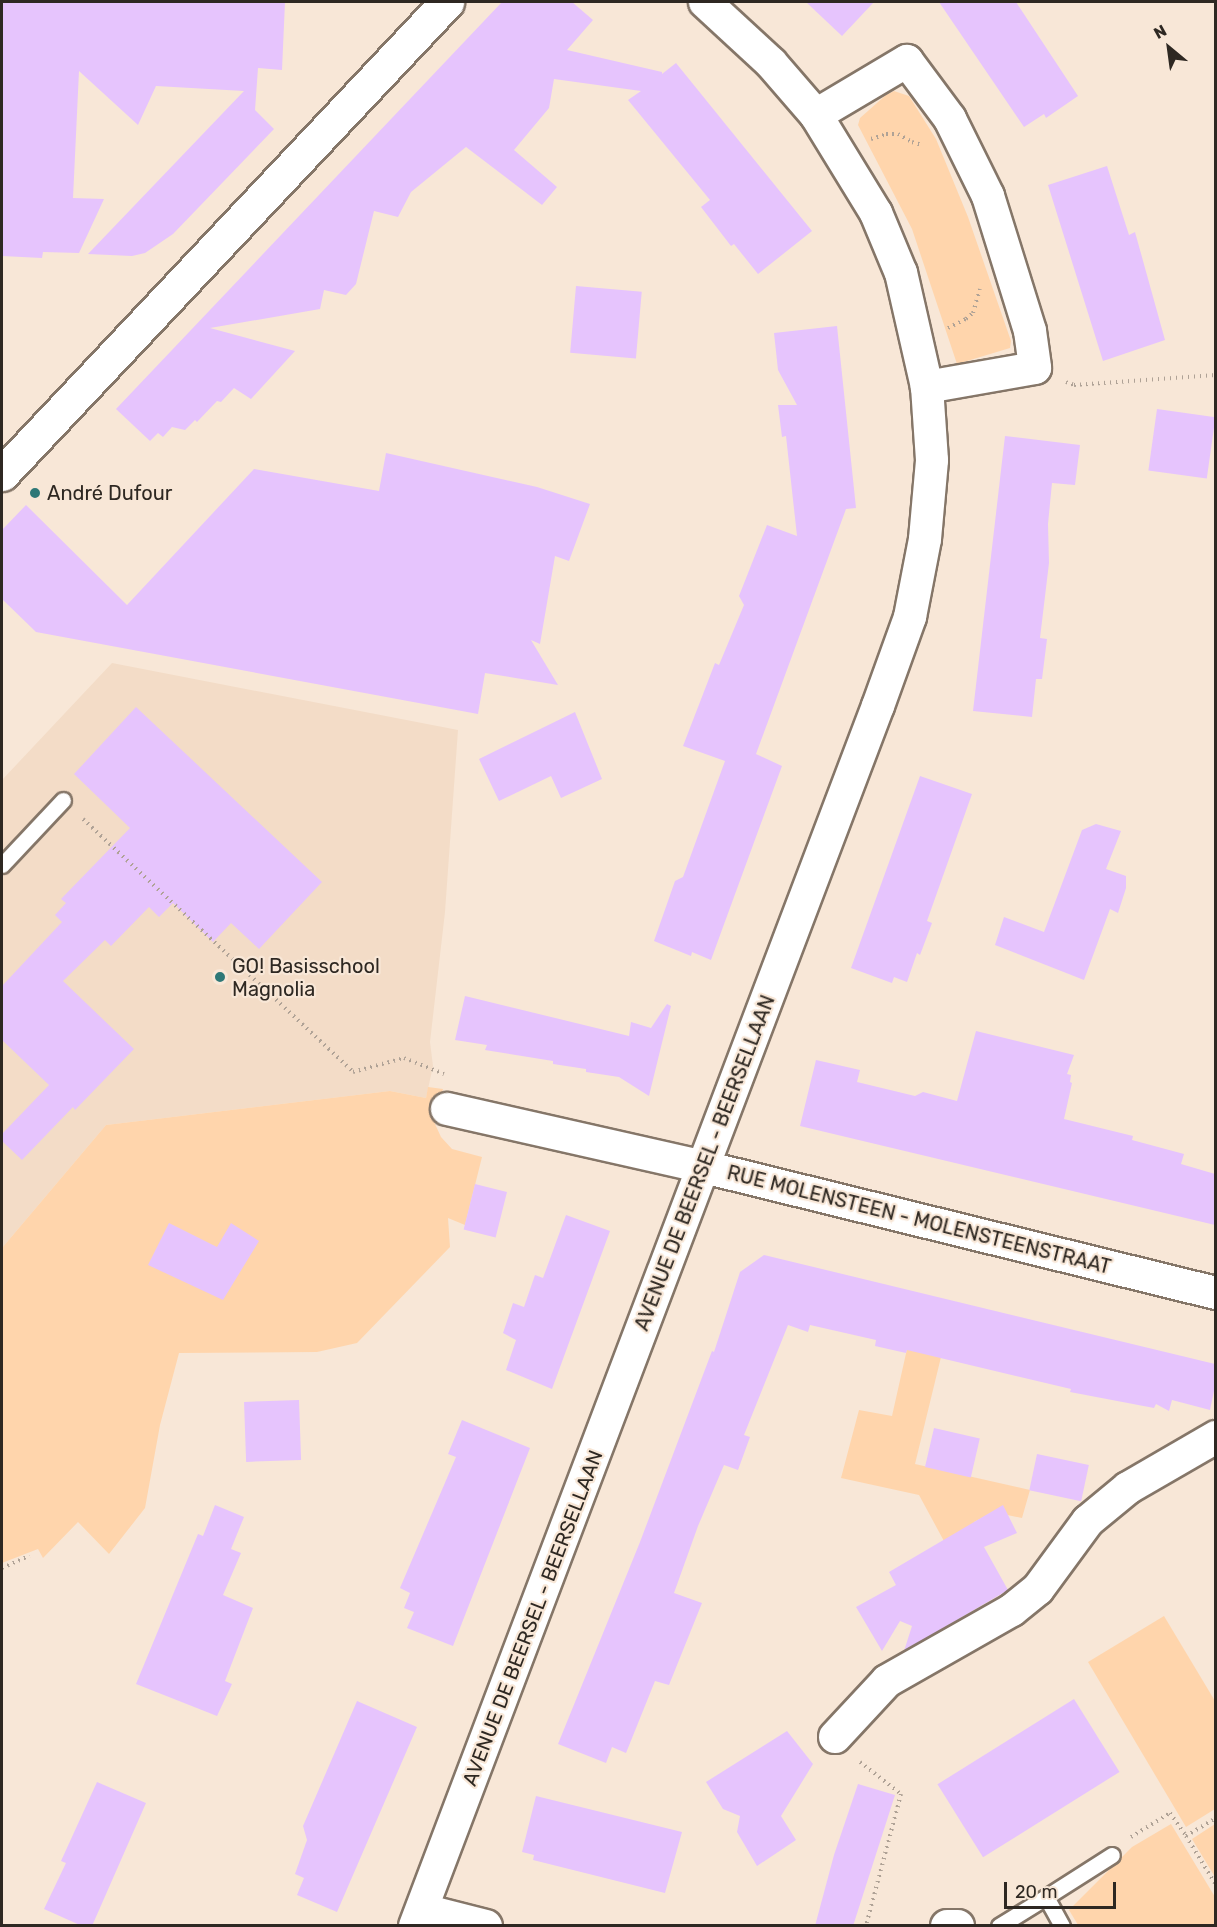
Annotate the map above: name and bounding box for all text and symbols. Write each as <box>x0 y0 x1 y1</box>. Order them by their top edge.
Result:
north arrow <box>1139 18 1199 78</box>
text: N <box>1150 21 1170 43</box>
place label: André Dufour <box>47 481 172 505</box>
marker: André Dufour <box>28 486 42 500</box>
place label: GO! Basisschool Magnolia <box>232 954 380 1001</box>
marker: GO! Basisschool Magnolia <box>213 970 227 984</box>
street label: AVENUE DE BEERSEL - BEERSELLAAN <box>630 992 780 1334</box>
street label: RUE MOLENSTEEN - MOLENSTEENSTRAAT <box>725 1161 1113 1279</box>
street label: AVENUE DE BEERSEL - BEERSELLAAN <box>458 1447 608 1789</box>
scale bar <box>1007 1870 1120 1908</box>
text: 20 m <box>1015 1881 1057 1903</box>

